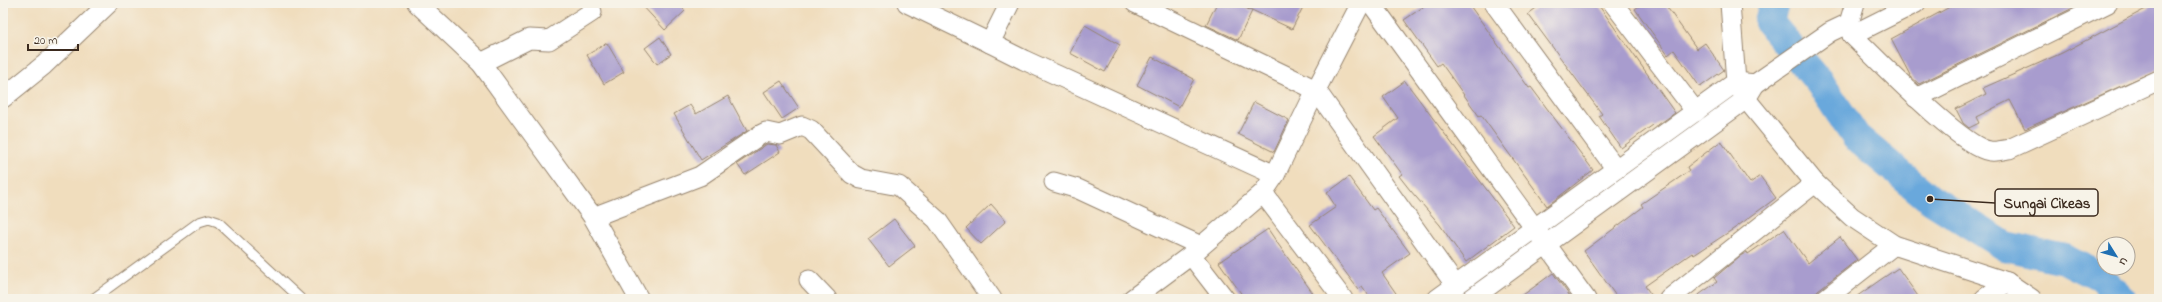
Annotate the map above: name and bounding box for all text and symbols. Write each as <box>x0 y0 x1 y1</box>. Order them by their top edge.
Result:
scale bar <box>28 26 78 52</box>
text: 20 m <box>34 32 57 50</box>
callout: Sungai Cikeas <box>1995 189 2098 216</box>
text: Sungai Cikeas <box>2004 193 2091 217</box>
north arrow <box>2096 236 2136 276</box>
text: U <box>2115 254 2132 269</box>

